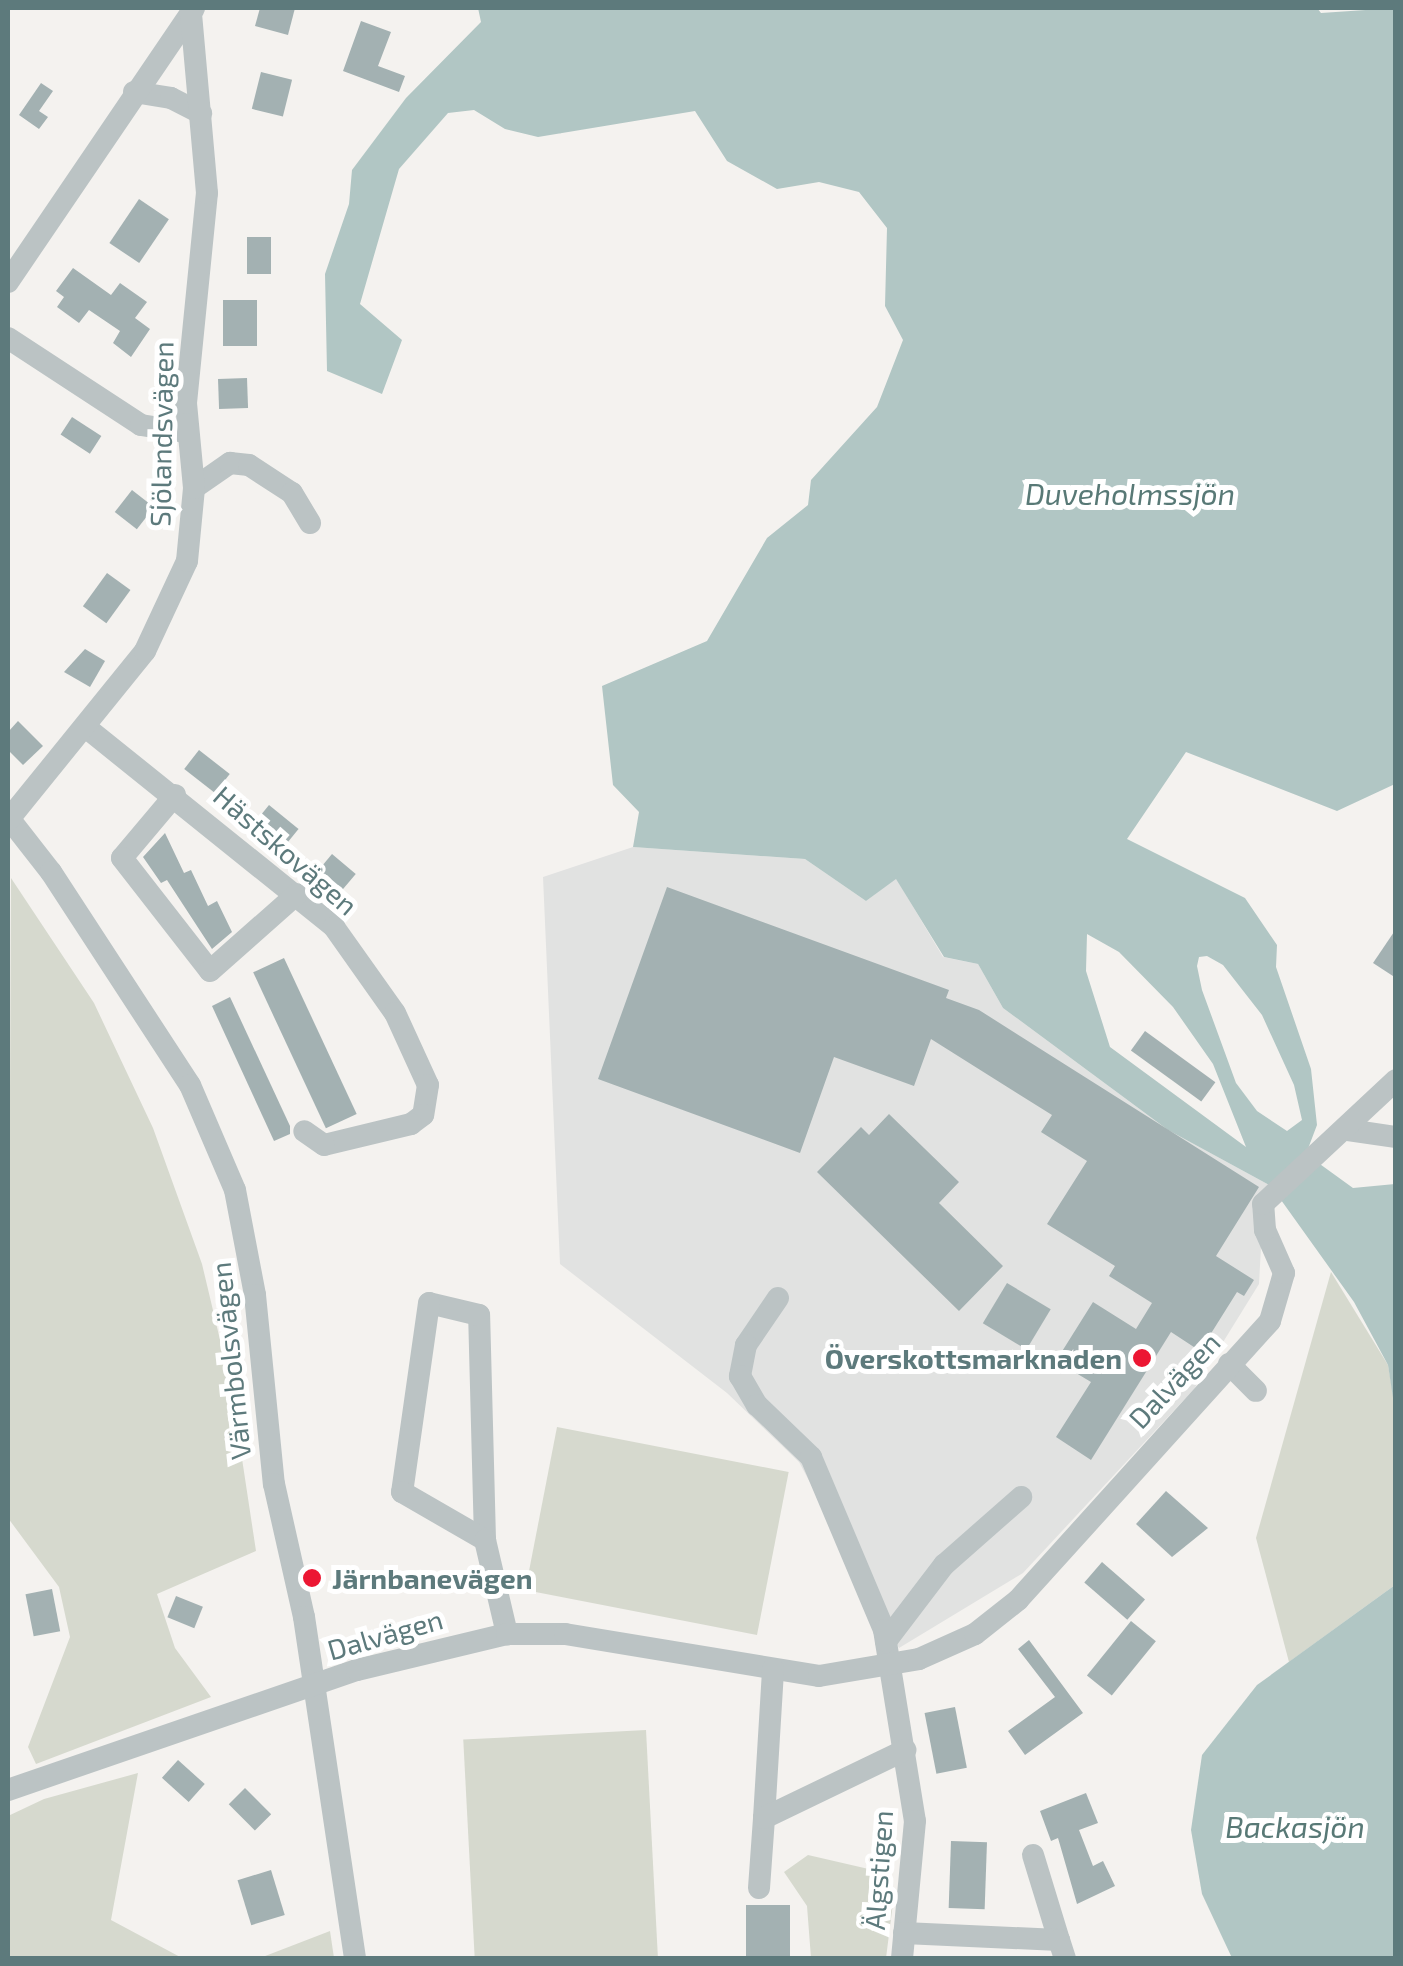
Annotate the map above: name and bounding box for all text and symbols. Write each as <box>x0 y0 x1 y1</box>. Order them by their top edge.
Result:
street label: Sjölandsvägen <box>143 341 179 527</box>
water label: Duveholmssjön <box>1025 475 1235 511</box>
street label: Hästskovägen <box>207 778 365 922</box>
street label: Värmbolsvägen <box>203 1260 257 1462</box>
street label: Dalvägen <box>1121 1325 1227 1435</box>
place label: Överskottsmarknaden <box>825 1341 1122 1375</box>
marker: Överskottsmarknaden <box>1131 1347 1153 1369</box>
place label: Järnbanevägen <box>332 1561 533 1595</box>
marker: Järnbanevägen <box>301 1567 323 1589</box>
street label: Dalvägen <box>323 1602 447 1666</box>
water label: Backasjön <box>1225 1808 1365 1844</box>
street label: Älgstigen <box>857 1809 899 1931</box>

